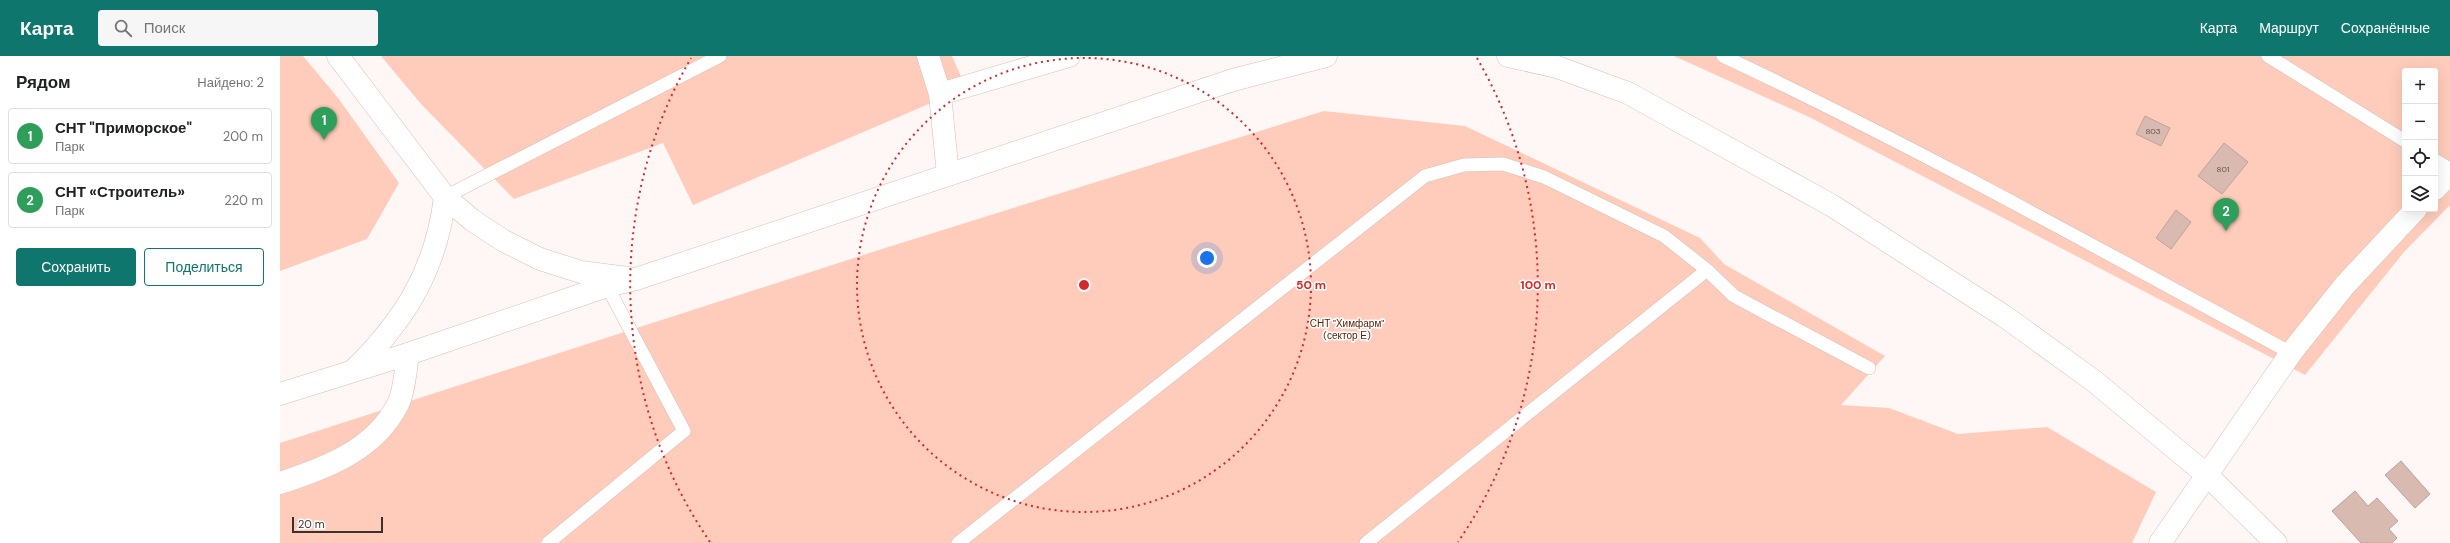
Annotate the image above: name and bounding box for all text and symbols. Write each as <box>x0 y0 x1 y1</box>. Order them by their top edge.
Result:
search box <box>98 10 378 46</box>
text: Карта <box>20 16 74 41</box>
icon: search <box>112 17 134 39</box>
text: Поиск <box>144 18 185 38</box>
text: Карта <box>2200 19 2237 37</box>
text: Маршрут <box>2259 19 2319 37</box>
text: Сохранённые <box>2341 19 2430 37</box>
map controls <box>2402 68 2438 212</box>
button: + <box>2402 68 2438 104</box>
text: Рядом <box>16 71 71 93</box>
text: Найдено: 2 <box>197 74 264 91</box>
button: − <box>2402 104 2438 140</box>
pin: 1 <box>311 107 337 140</box>
text: СНТ "Приморское" <box>55 118 192 138</box>
house number: 803 <box>2145 126 2161 136</box>
text: 1 <box>28 128 32 145</box>
text: 200 m <box>223 128 263 145</box>
text: Парк <box>55 138 85 155</box>
button: locate <box>2402 140 2438 176</box>
house number: 801 <box>2217 164 2229 174</box>
button: layers <box>2402 176 2438 212</box>
text: СНТ «Строитель» <box>55 182 185 202</box>
text: 2 <box>26 192 34 209</box>
text: 220 m <box>224 192 263 209</box>
pin: 2 <box>2213 198 2239 231</box>
text: Парк <box>55 202 85 219</box>
button: Сохранить <box>16 248 136 286</box>
button: Поделиться <box>144 248 264 286</box>
your location <box>1197 248 1217 268</box>
text: 50 m <box>1296 277 1326 293</box>
text: 100 m <box>1520 277 1556 293</box>
centre of rings <box>1077 278 1091 292</box>
park label: СНТ "Химфарм" (сектор Е) <box>1310 317 1384 342</box>
scale bar <box>292 515 383 534</box>
text: 20 m <box>298 517 324 531</box>

